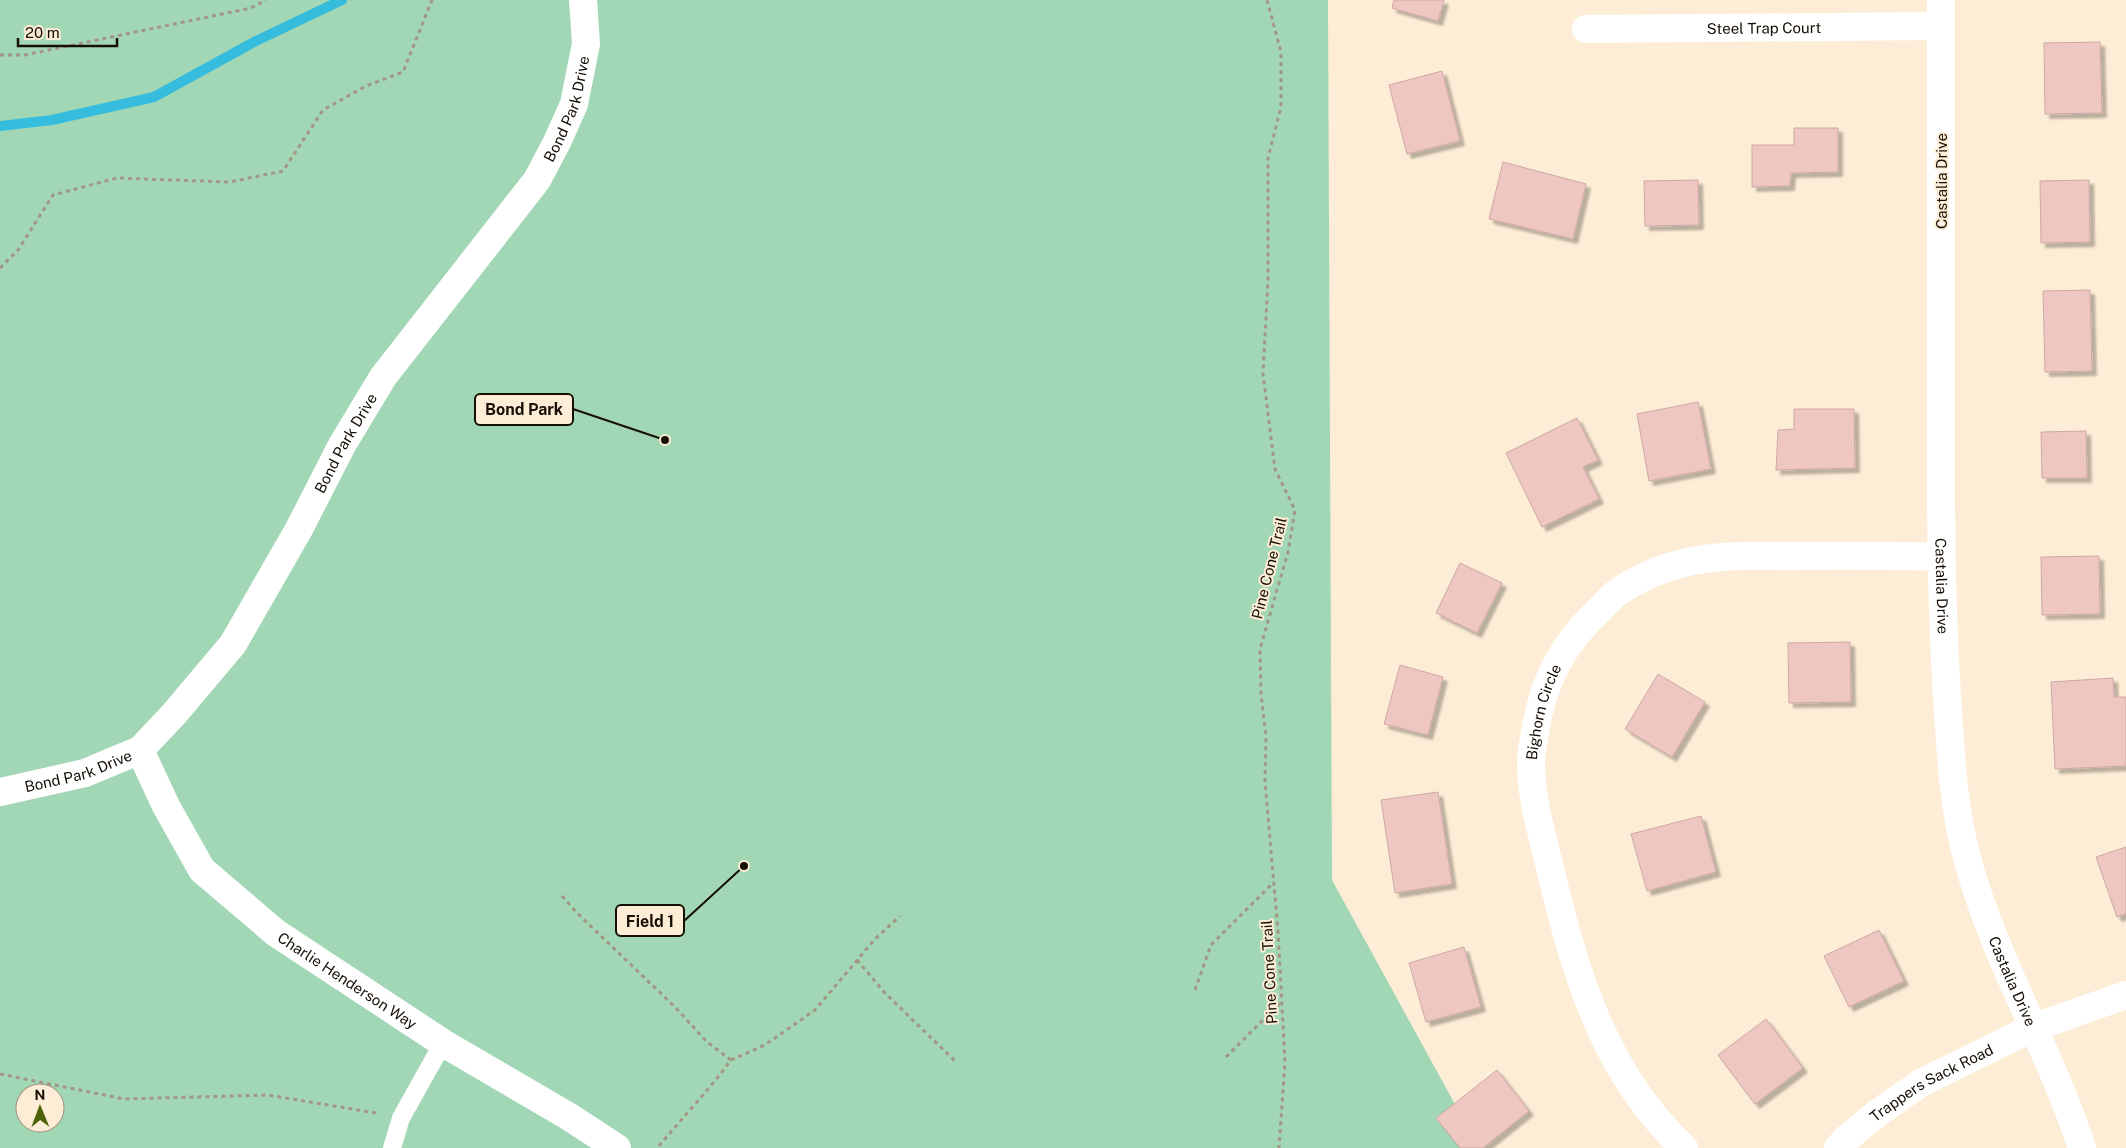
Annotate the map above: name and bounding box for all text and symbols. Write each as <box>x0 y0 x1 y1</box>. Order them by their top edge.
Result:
scale bar <box>18 15 116 47</box>
street label: Steel Trap Court <box>1707 19 1821 36</box>
text: 20 m <box>25 24 60 41</box>
street label: Bond Park Drive <box>540 54 592 164</box>
street label: Castalia Drive <box>1933 133 1950 229</box>
street label: Bond Park Drive <box>311 390 380 496</box>
callout: Bond Park <box>475 394 573 425</box>
text: Bond Park <box>485 400 563 419</box>
street label: Pine Cone Trail <box>1248 515 1290 621</box>
street label: Castalia Drive <box>1933 538 1952 634</box>
street label: Bighorn Circle <box>1522 661 1564 761</box>
street label: Bond Park Drive <box>23 746 134 795</box>
callout: Field 1 <box>616 905 684 936</box>
text: Field 1 <box>626 912 674 931</box>
street label: Pine Cone Trail <box>1258 920 1280 1024</box>
street label: Charlie Henderson Way <box>275 928 420 1032</box>
street label: Castalia Drive <box>1986 934 2040 1028</box>
street label: Trappers Sack Road <box>1866 1040 1996 1125</box>
north arrow <box>15 1083 65 1133</box>
text: N <box>34 1087 45 1103</box>

